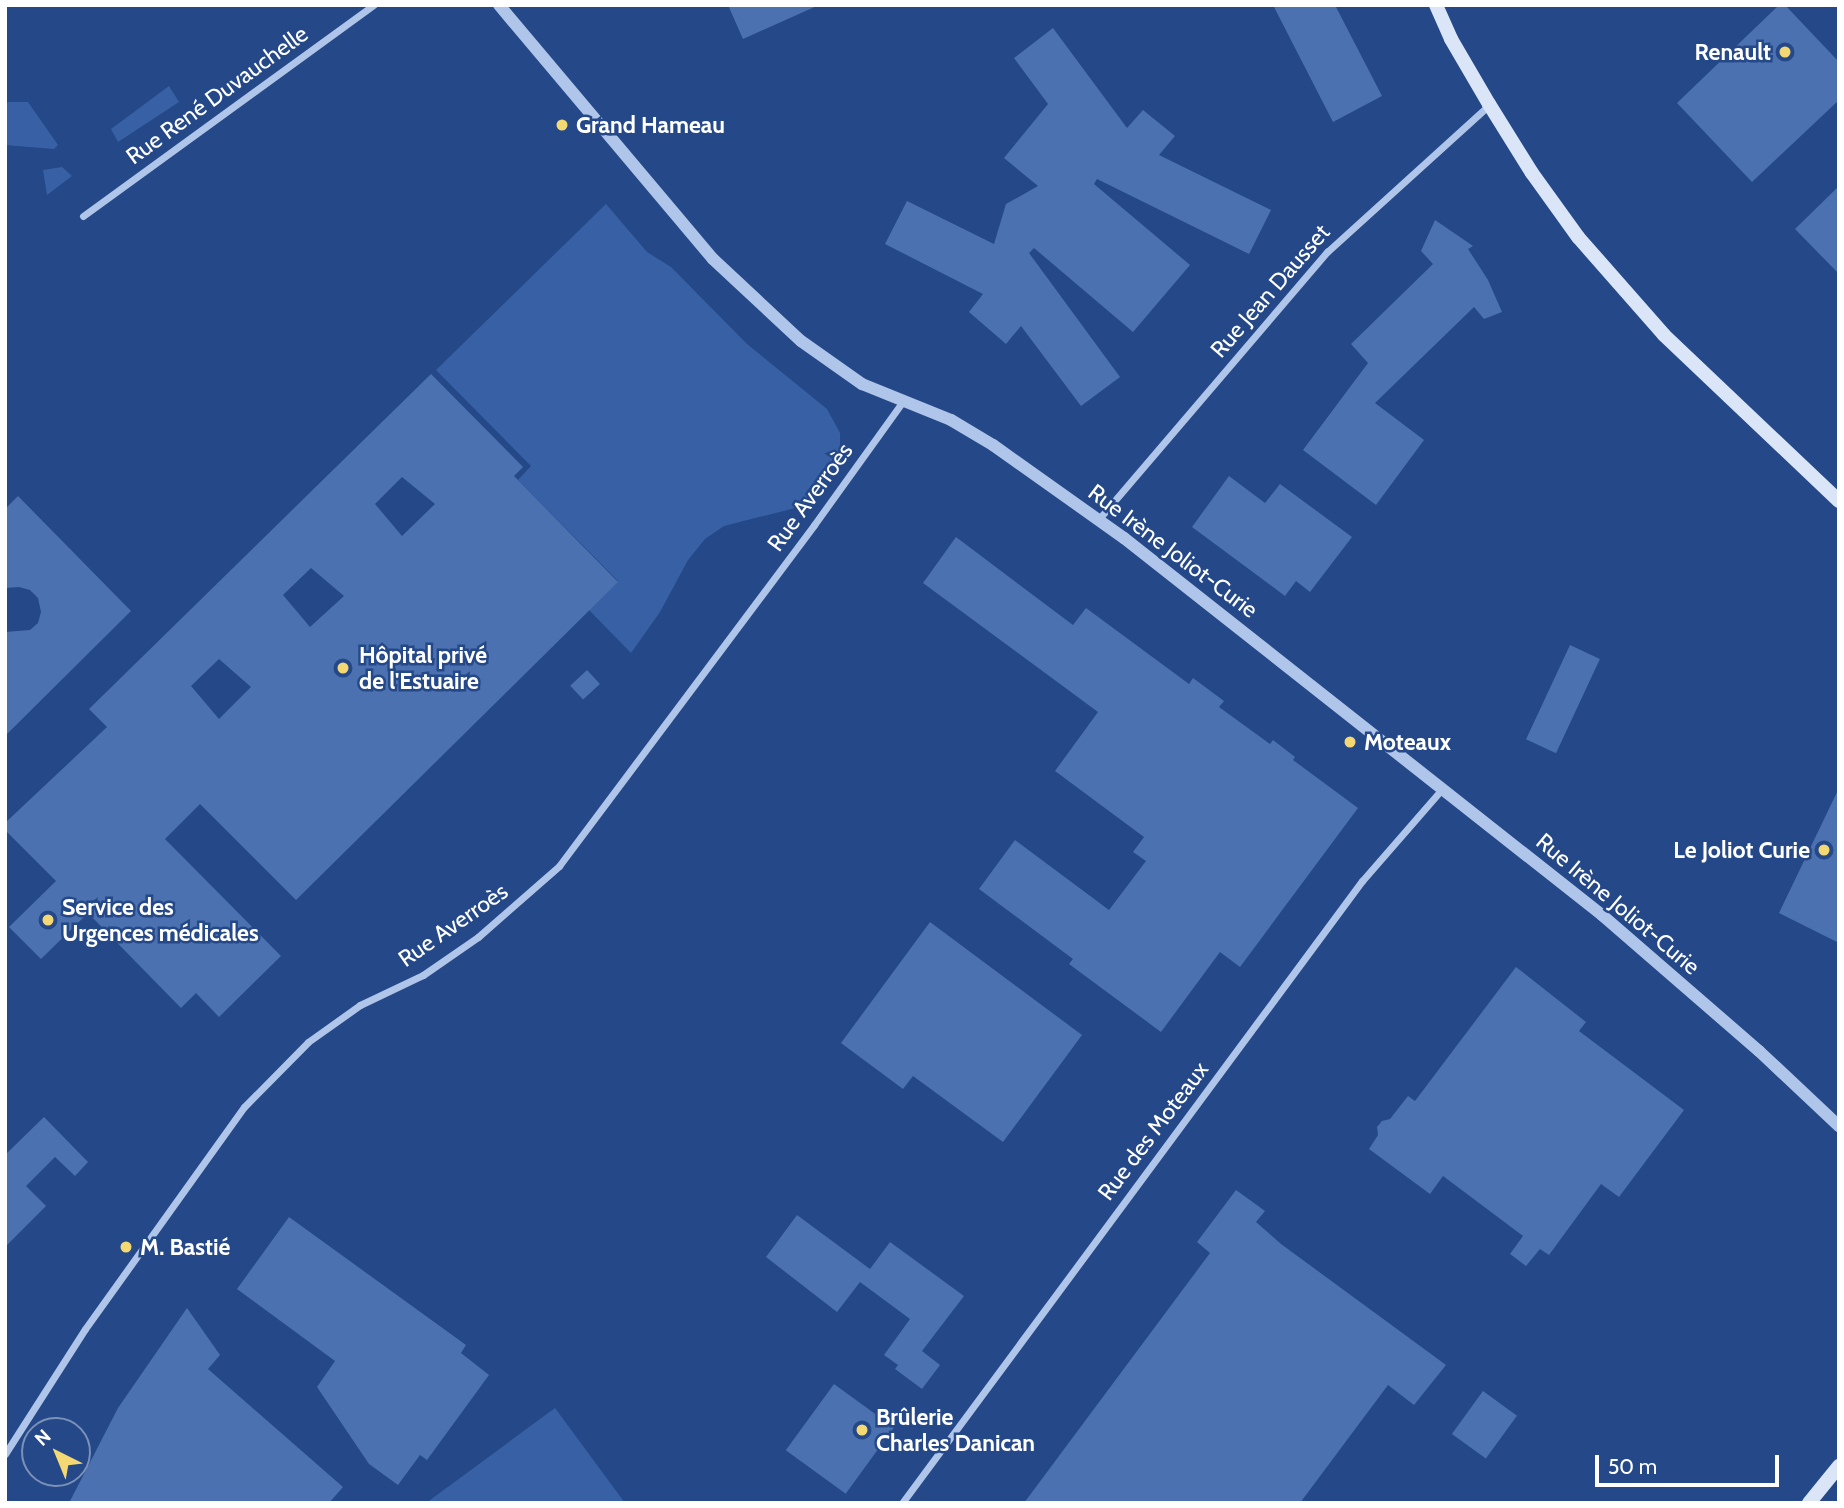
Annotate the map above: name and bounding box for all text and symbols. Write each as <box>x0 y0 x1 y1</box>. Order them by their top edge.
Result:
street label: Rue René Duvauchelle <box>121 20 313 170</box>
place label: Renault <box>1695 38 1771 66</box>
marker: Renault <box>1777 44 1793 60</box>
place label: Grand Hameau <box>576 111 725 139</box>
marker: Grand Hameau <box>554 117 570 133</box>
street label: Rue Jean Dausset <box>1205 219 1335 363</box>
street label: Rue Averroès <box>762 438 858 556</box>
street label: Rue Irène Joliot-Curie <box>1083 478 1263 624</box>
place label: Hôpital privé de l'Estuaire <box>359 641 487 695</box>
marker: Hôpital privé de l'Estuaire <box>333 658 353 678</box>
place label: Moteaux <box>1364 728 1451 756</box>
marker: Moteaux <box>1342 734 1358 750</box>
street label: Rue Irène Joliot-Curie <box>1531 828 1705 980</box>
place label: Le Joliot Curie <box>1673 836 1810 864</box>
marker: Le Joliot Curie <box>1816 842 1832 858</box>
street label: Rue Averroès <box>393 877 513 973</box>
place label: Service des Urgences médicales <box>62 893 259 947</box>
marker: Service des Urgences médicales <box>40 912 56 928</box>
street label: Rue des Moteaux <box>1092 1056 1214 1206</box>
place label: M. Bastié <box>140 1233 230 1261</box>
marker: M. Bastié <box>118 1239 134 1255</box>
place label: Brûlerie Charles Danican <box>876 1403 1035 1457</box>
north arrow <box>21 1417 91 1487</box>
marker: Brûlerie Charles Danican <box>854 1422 870 1438</box>
text: N <box>30 1425 55 1451</box>
scale bar <box>1599 1442 1783 1486</box>
text: 50 m <box>1608 1454 1657 1479</box>

